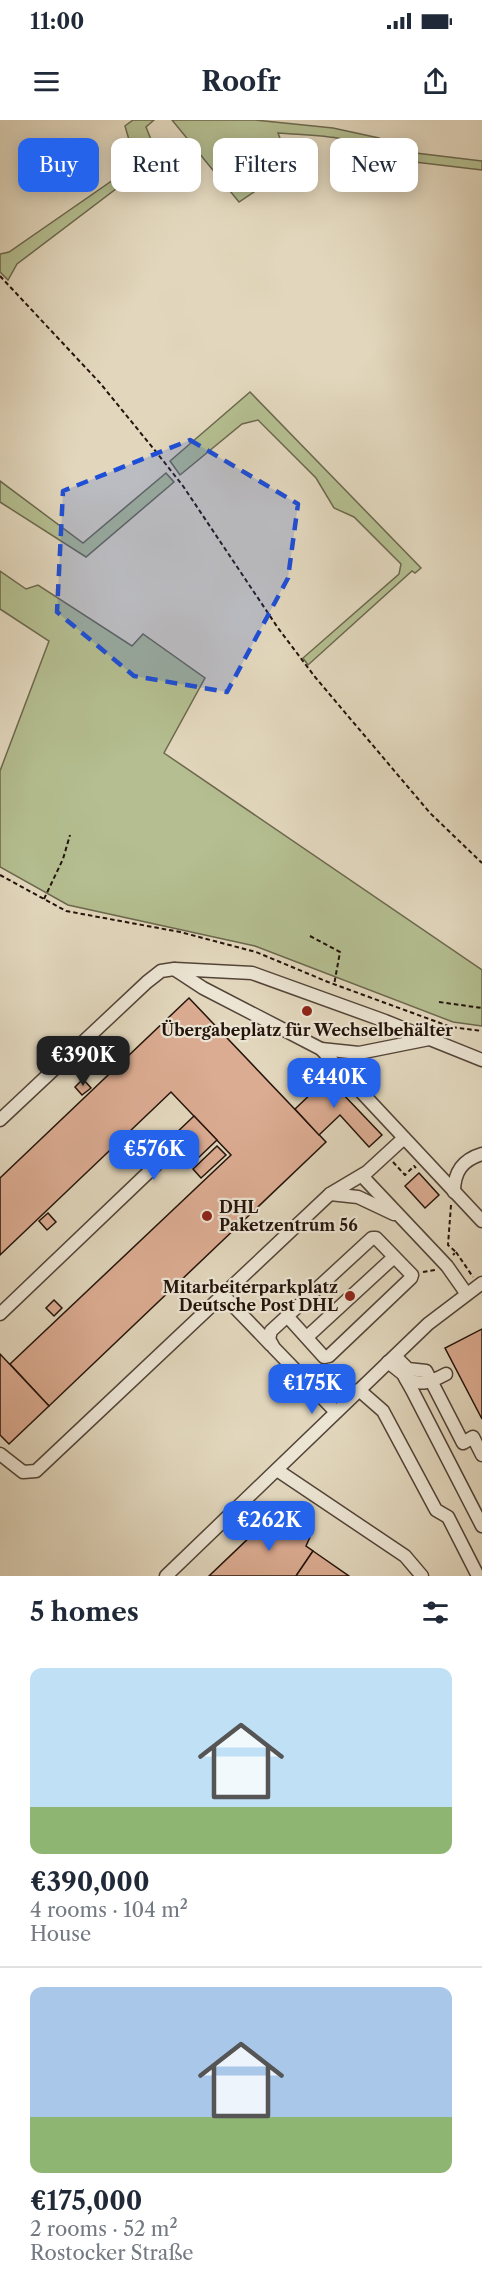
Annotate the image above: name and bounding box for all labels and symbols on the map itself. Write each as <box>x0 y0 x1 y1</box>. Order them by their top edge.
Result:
marker: Übergabeplatz für Wechselbehälter <box>300 1004 314 1018</box>
place label: Übergabeplatz für Wechselbehälter <box>161 1019 453 1040</box>
pin: €390K <box>41 1036 125 1087</box>
pin: €440K <box>292 1058 376 1109</box>
pin: €576K <box>112 1130 196 1181</box>
place label: DHL Paketzentrum 56 <box>219 1197 358 1235</box>
marker: DHL Paketzentrum 56 <box>200 1209 214 1223</box>
place label: Mitarbeiterparkplatz Deutsche Post DHL <box>163 1277 338 1315</box>
marker: Mitarbeiterparkplatz Deutsche Post DHL <box>343 1289 357 1303</box>
pin: €175K <box>270 1364 354 1415</box>
pin: €262K <box>227 1501 311 1552</box>

